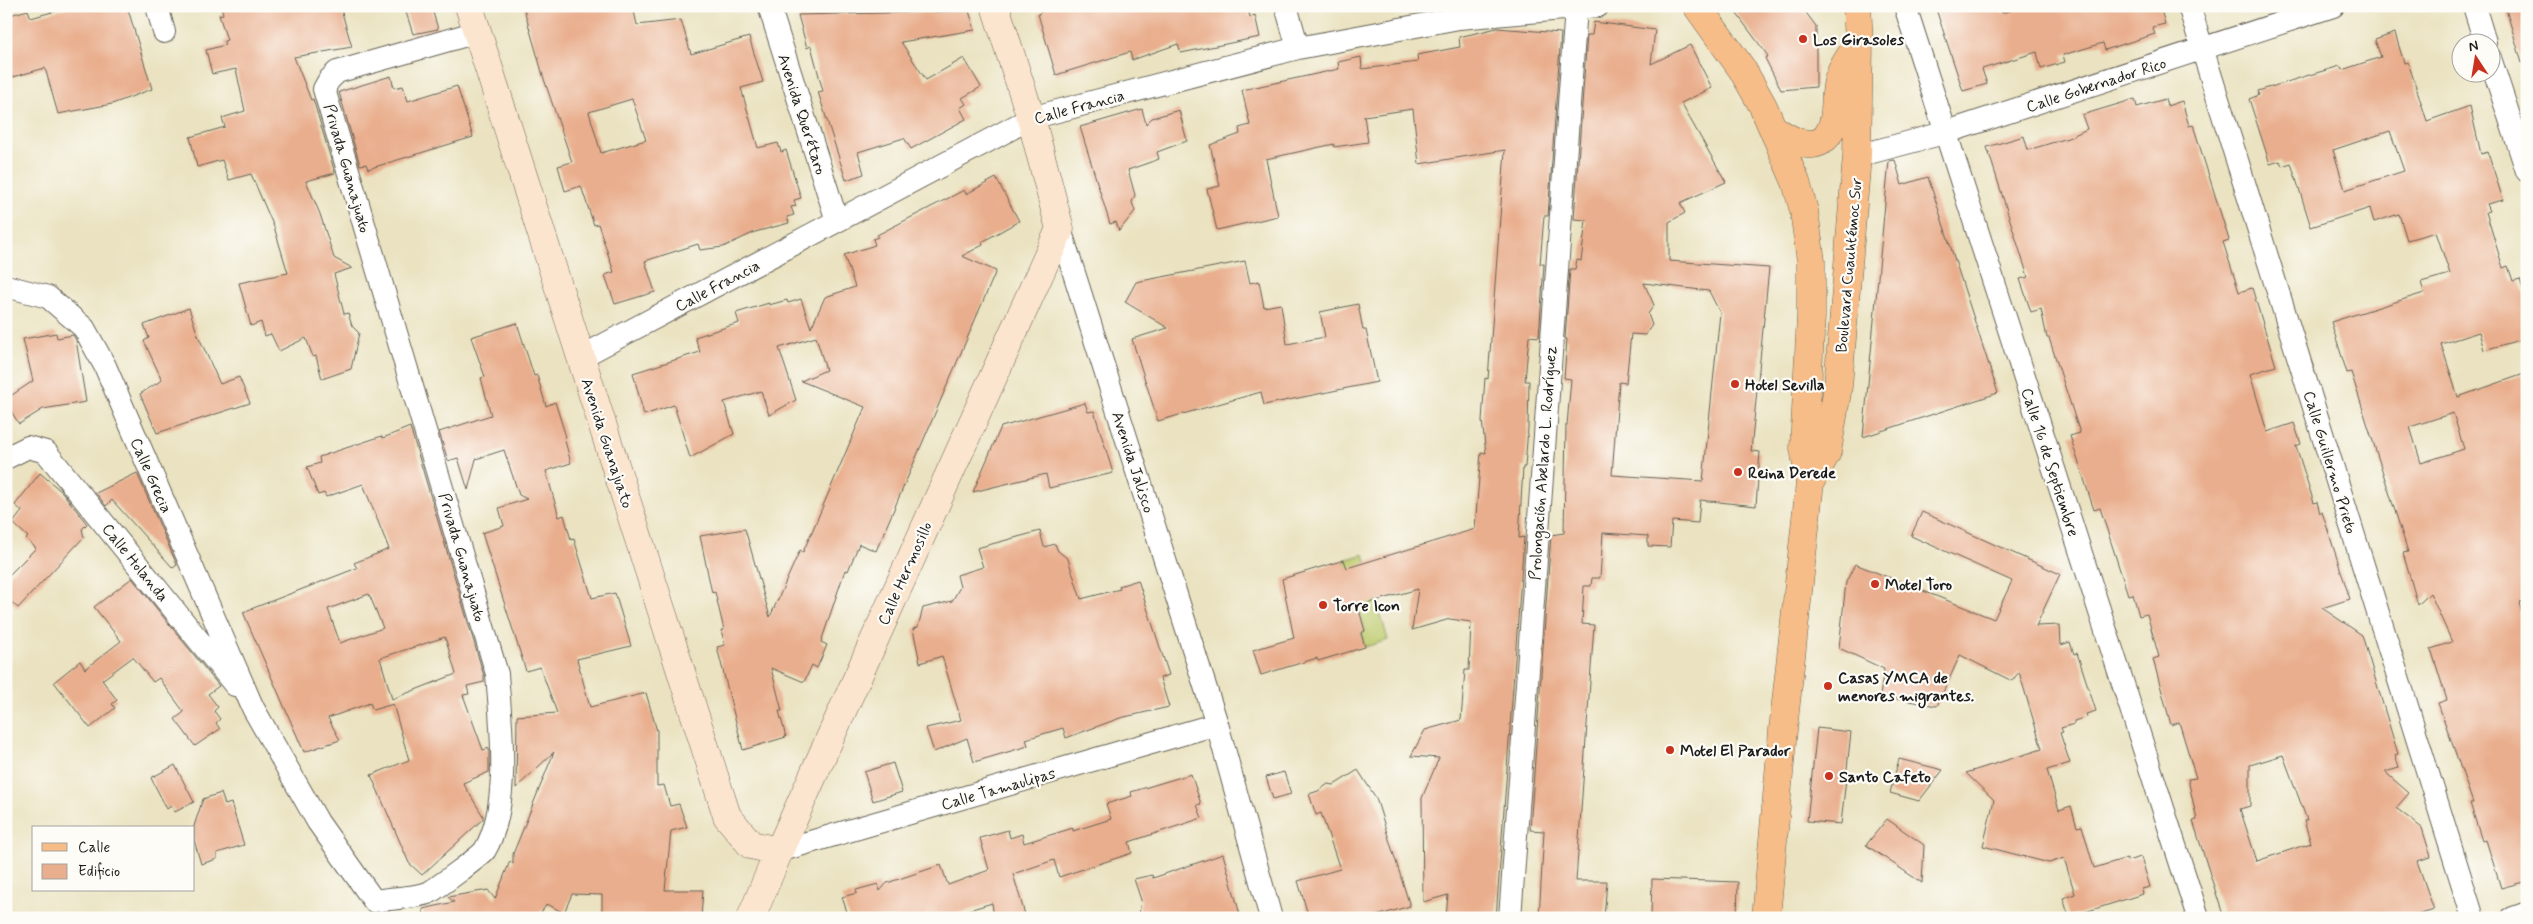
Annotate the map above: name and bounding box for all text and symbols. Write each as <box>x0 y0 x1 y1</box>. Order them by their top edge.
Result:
place label: Los Girasoles <box>1813 30 1905 51</box>
north arrow <box>2450 32 2500 82</box>
marker: Los Girasoles <box>1797 33 1809 45</box>
text: N <box>2467 36 2480 56</box>
street label: Avenida Querétaro <box>772 51 831 178</box>
street label: Calle Gobernador Rico <box>2024 53 2169 118</box>
street label: Calle Francia <box>1032 85 1127 130</box>
street label: Privada Guanajuato <box>318 102 375 235</box>
street label: Boulevard Cuauhtémoc Sur <box>1831 176 1868 354</box>
street label: Calle Francia <box>672 255 764 317</box>
street label: Prolongación Abelardo L. Rodríguez <box>1525 345 1563 581</box>
place label: Hotel Sevilla <box>1745 375 1825 396</box>
street label: Avenida Guanajuato <box>576 376 638 511</box>
marker: Hotel Sevilla <box>1729 378 1741 390</box>
street label: Calle 16 de Septiembre <box>2016 385 2084 540</box>
street label: Calle Guillermo Prieto <box>2298 388 2361 536</box>
street label: Avenida Jalisco <box>1106 409 1159 516</box>
street label: Calle Grecia <box>125 435 177 517</box>
place label: Reina Derede <box>1748 463 1836 484</box>
marker: Reina Derede <box>1732 466 1744 478</box>
street label: Privada Guanajuato <box>433 491 490 624</box>
street label: Calle Holanda <box>97 519 173 607</box>
street label: Calle Hermosillo <box>873 519 938 629</box>
place label: Motel Toro <box>1885 575 1952 596</box>
marker: Motel Toro <box>1869 578 1881 590</box>
place label: Torre Icon <box>1333 596 1400 617</box>
marker: Torre Icon <box>1317 599 1329 611</box>
place label: Casas YMCA de menores migrantes. <box>1838 668 1974 709</box>
marker: Casas YMCA de menores migrantes. <box>1822 680 1834 692</box>
place label: Motel El Parador <box>1680 741 1791 762</box>
marker: Motel El Parador <box>1664 744 1676 756</box>
street label: Calle Tamaulipas <box>939 763 1058 816</box>
place label: Santo Cafeto <box>1839 767 1931 788</box>
marker: Santo Cafeto <box>1823 770 1835 782</box>
legend <box>32 826 195 892</box>
text: Calle <box>78 838 110 858</box>
text: Edificio <box>78 862 120 882</box>

